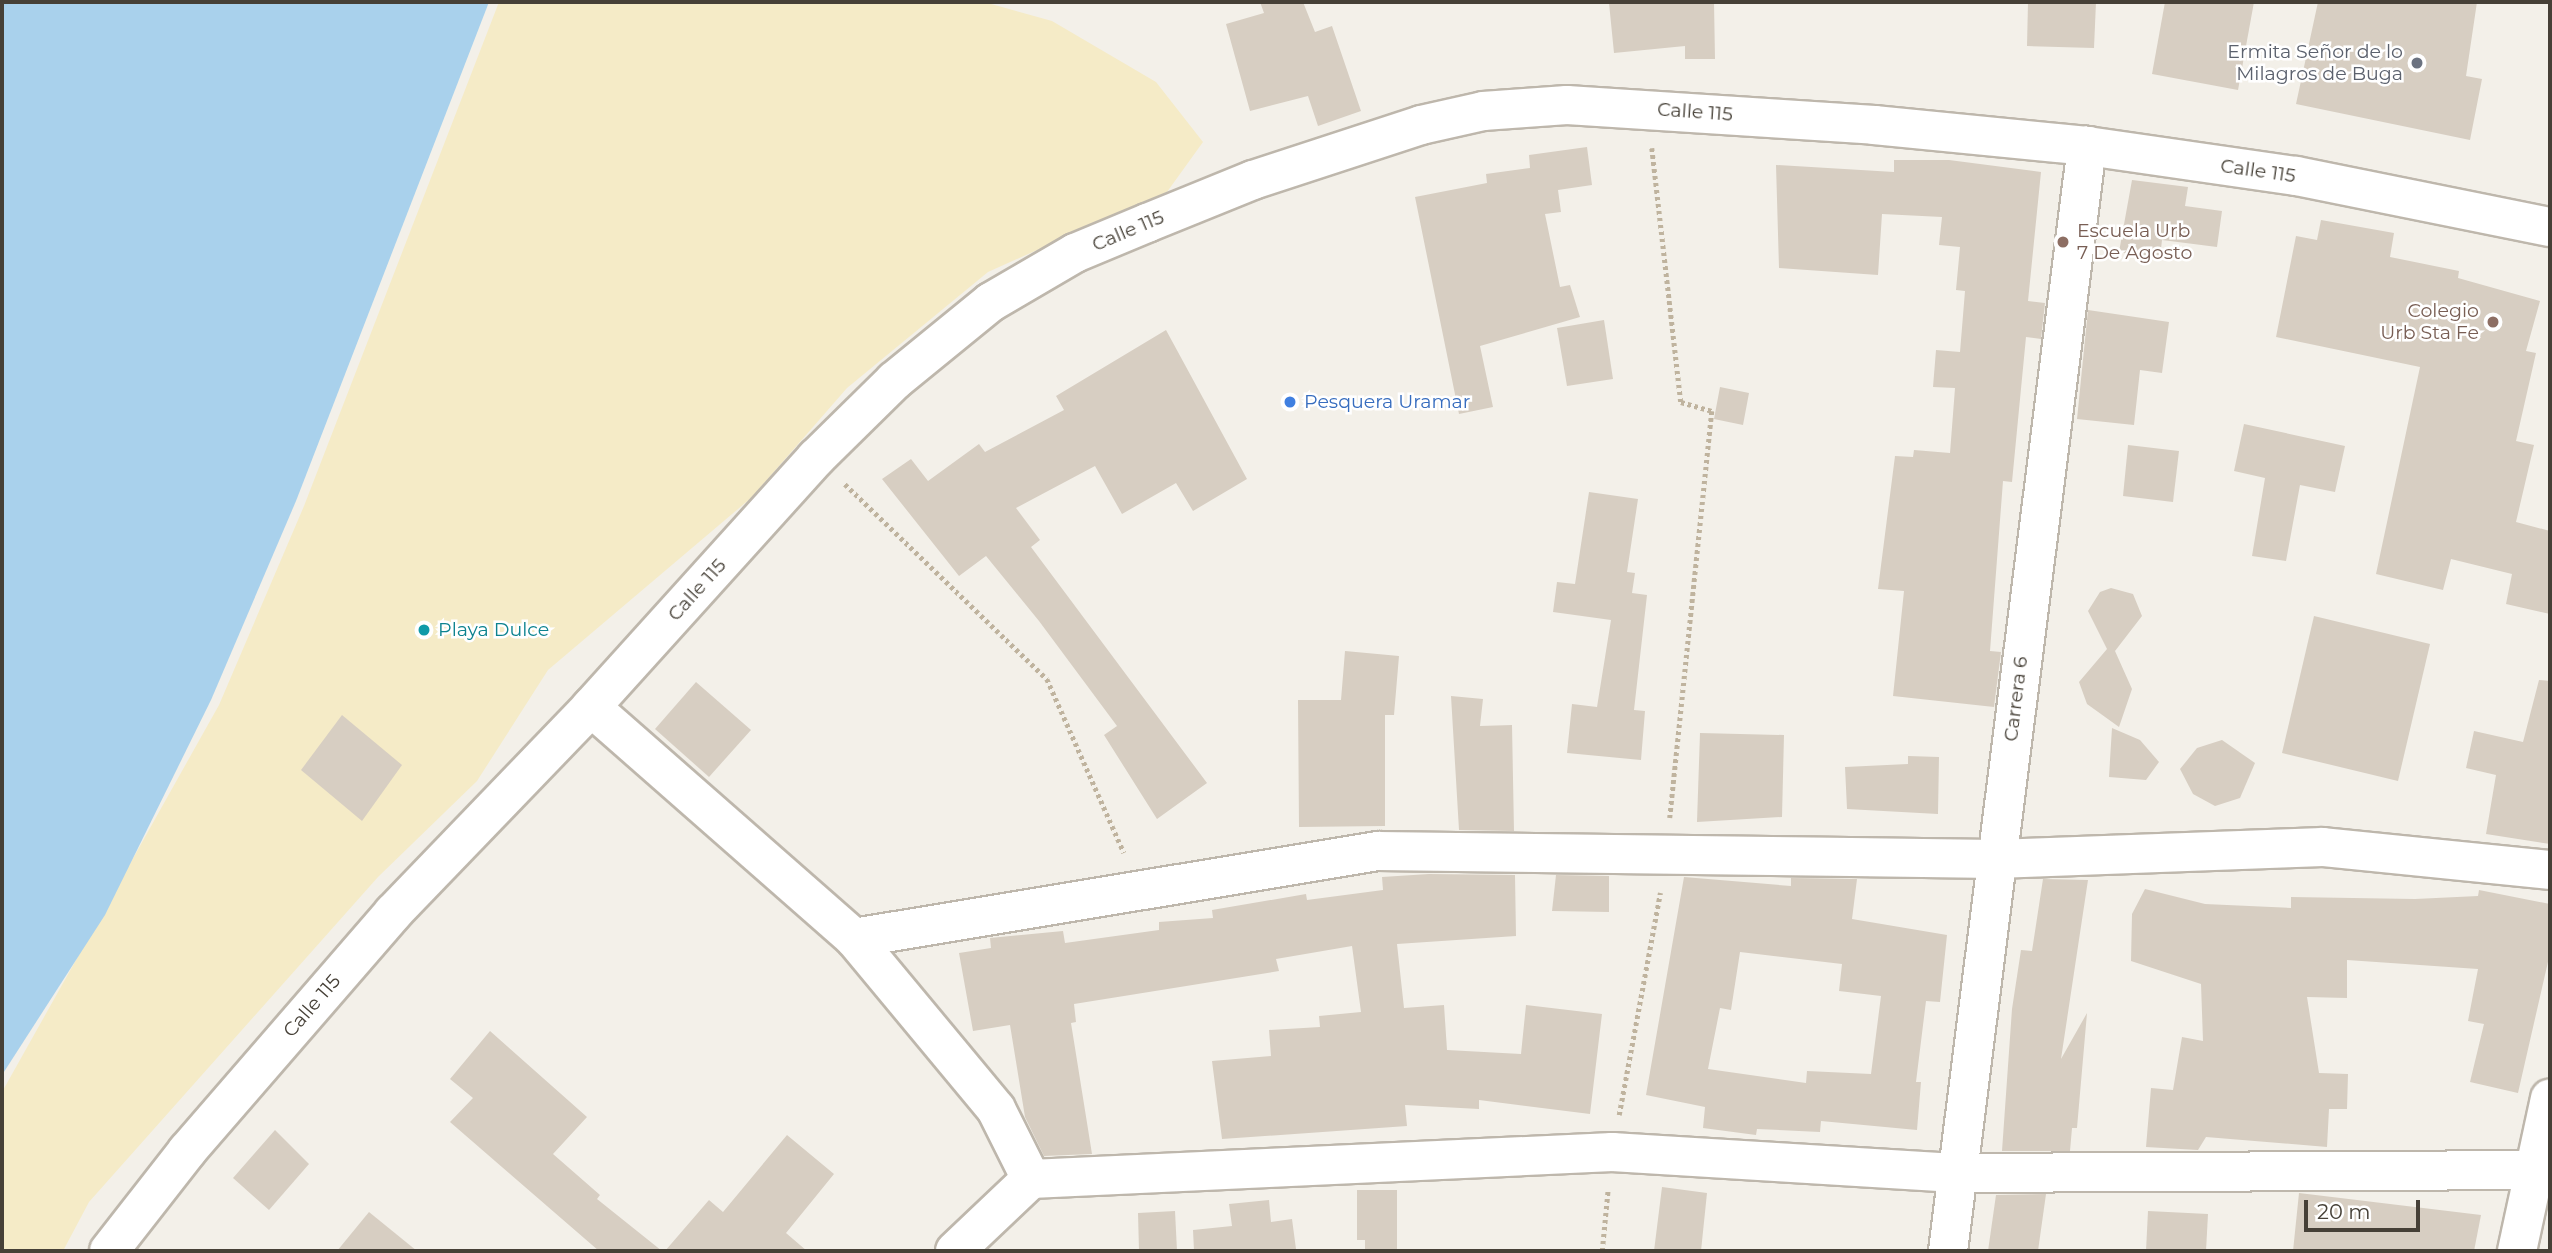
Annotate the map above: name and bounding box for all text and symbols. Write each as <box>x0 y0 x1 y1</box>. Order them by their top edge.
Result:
place label: Ermita Señor de lo Milagros de Buga <box>2227 41 2403 85</box>
marker: Ermita Señor de lo Milagros de Buga <box>2409 55 2425 71</box>
street label: Calle 115 <box>1656 98 1734 126</box>
street label: Calle 115 <box>2219 154 2297 188</box>
street label: Calle 115 <box>1089 206 1167 256</box>
place label: Escuela Urb 7 De Agosto <box>2077 220 2192 264</box>
marker: Escuela Urb 7 De Agosto <box>2055 234 2071 250</box>
place label: Colegio Urb Sta Fe <box>2380 300 2479 344</box>
marker: Colegio Urb Sta Fe <box>2485 314 2501 330</box>
place label: Pesquera Uramar <box>1304 391 1470 413</box>
marker: Pesquera Uramar <box>1282 394 1298 410</box>
street label: Calle 115 <box>663 554 731 626</box>
place label: Playa Dulce <box>438 619 549 641</box>
marker: Playa Dulce <box>416 622 432 638</box>
street label: Carrera 6 <box>1999 655 2033 743</box>
street label: Calle 115 <box>279 970 345 1042</box>
scale bar <box>2307 1186 2422 1230</box>
text: 20 m <box>2317 1199 2371 1224</box>

